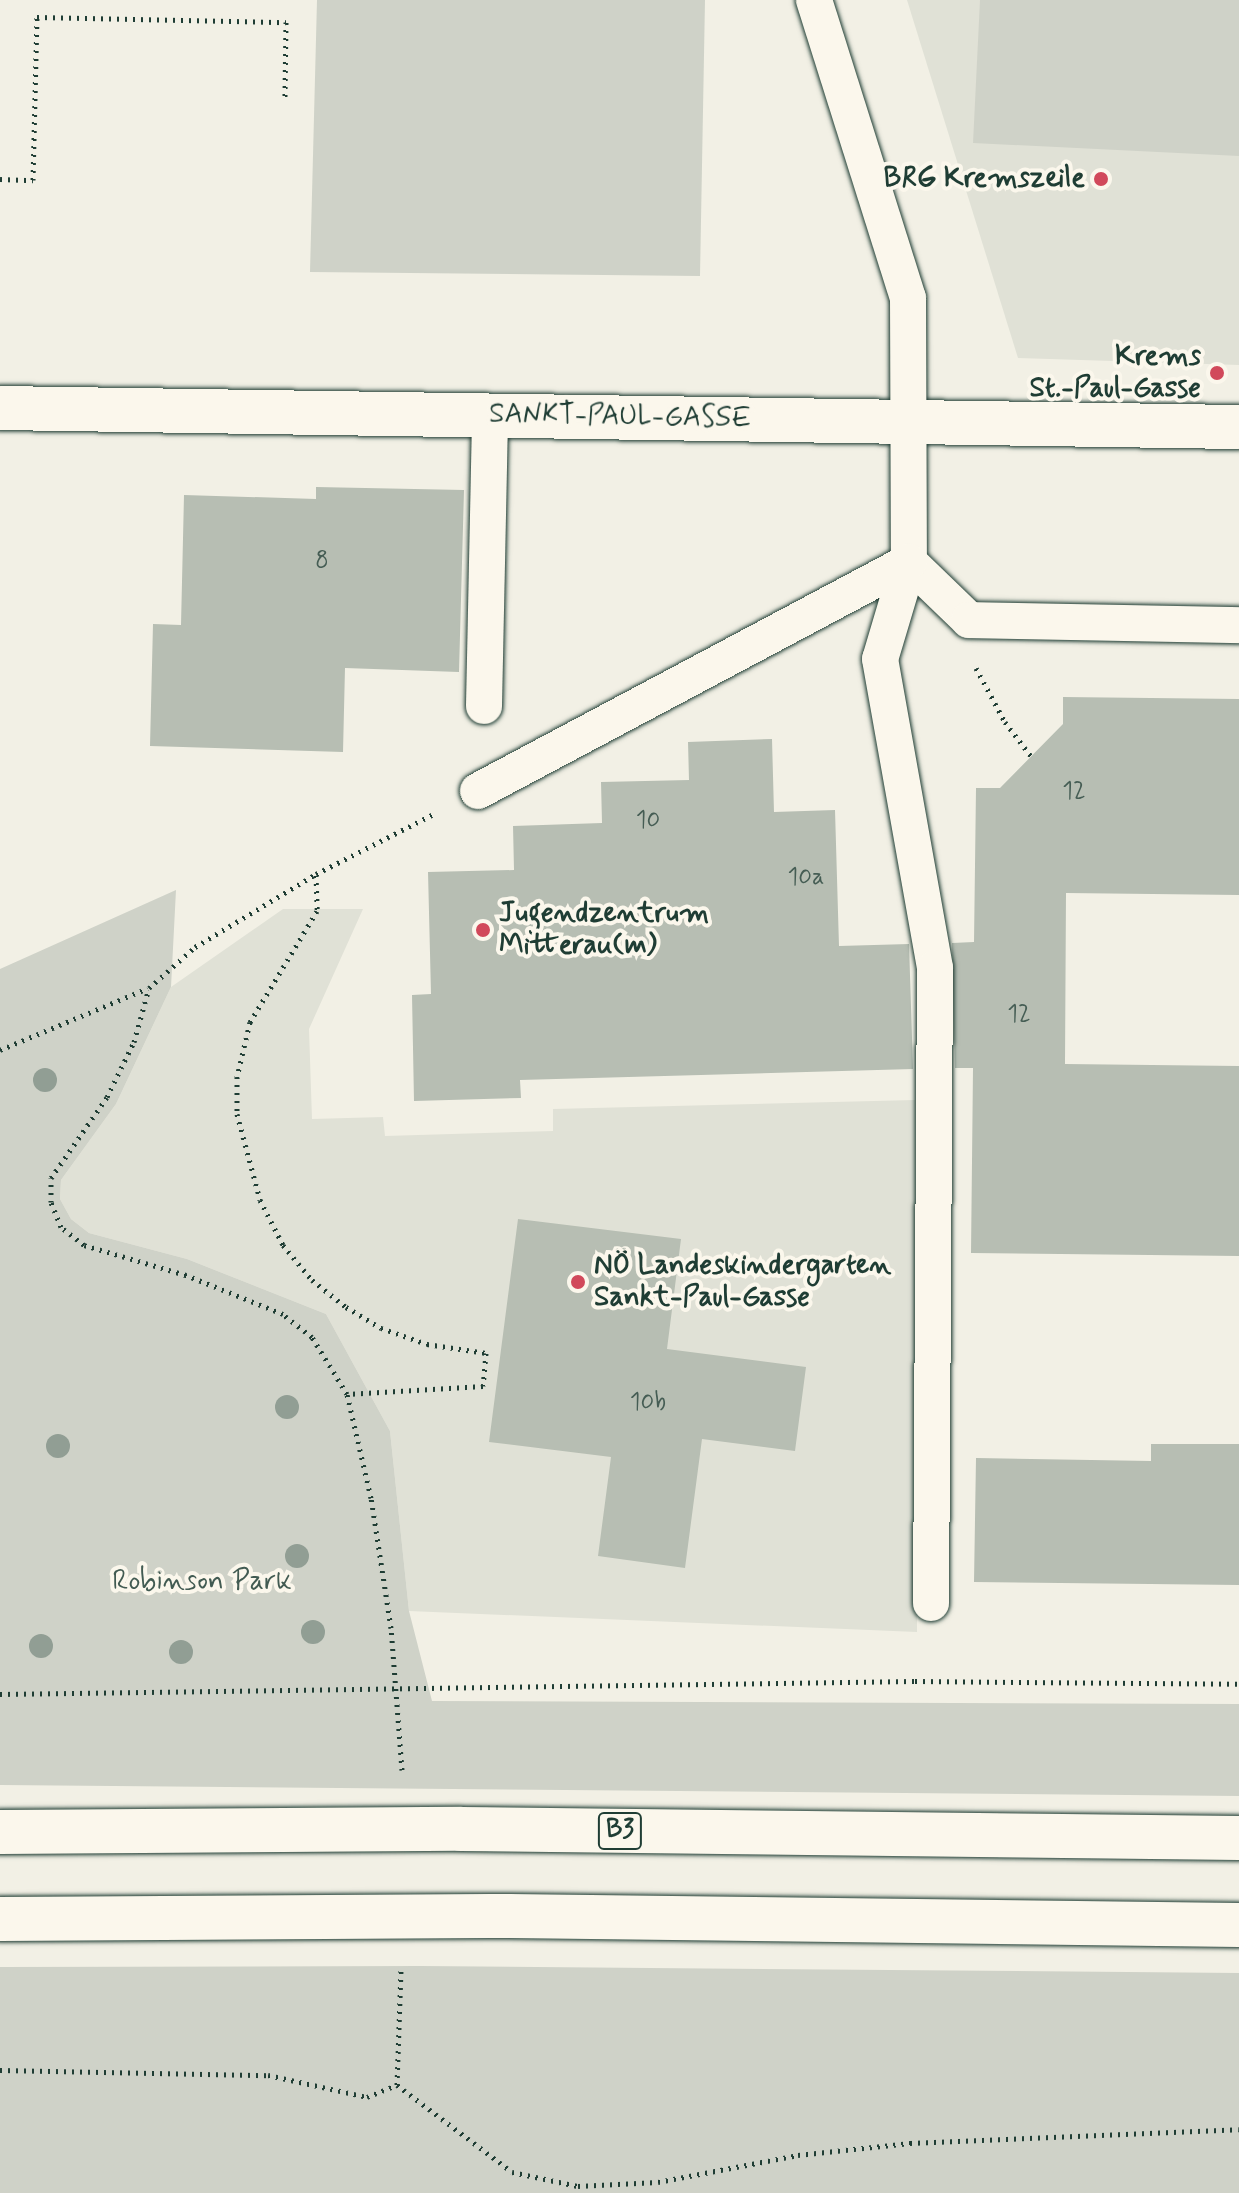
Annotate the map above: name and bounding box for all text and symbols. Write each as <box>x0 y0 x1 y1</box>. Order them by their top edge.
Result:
place label: BRG Kremszeile <box>883 162 1085 196</box>
marker: BRG Kremszeile <box>1092 170 1110 188</box>
place label: Krems St.-Paul-Gasse <box>1029 340 1201 406</box>
marker: Krems St.-Paul-Gasse <box>1208 364 1226 382</box>
street label: SANKT-PAUL-GASSE <box>489 398 751 436</box>
house number: 8 <box>315 547 329 575</box>
house number: 12 <box>1062 778 1086 806</box>
house number: 10 <box>636 807 660 835</box>
house number: 10a <box>788 864 824 892</box>
place label: Jugendzentrum Mitterau(m) <box>499 897 709 963</box>
marker: Jugendzentrum Mitterau(m) <box>474 921 492 939</box>
house number: 12 <box>1007 1001 1031 1029</box>
place label: NÖ Landeskindergarten Sankt-Paul-Gasse <box>594 1249 891 1315</box>
marker: NÖ Landeskindergarten Sankt-Paul-Gasse <box>569 1273 587 1291</box>
house number: 10b <box>630 1389 666 1417</box>
park label: Robinson Park <box>115 1565 289 1599</box>
road number: B3 <box>596 1809 644 1853</box>

